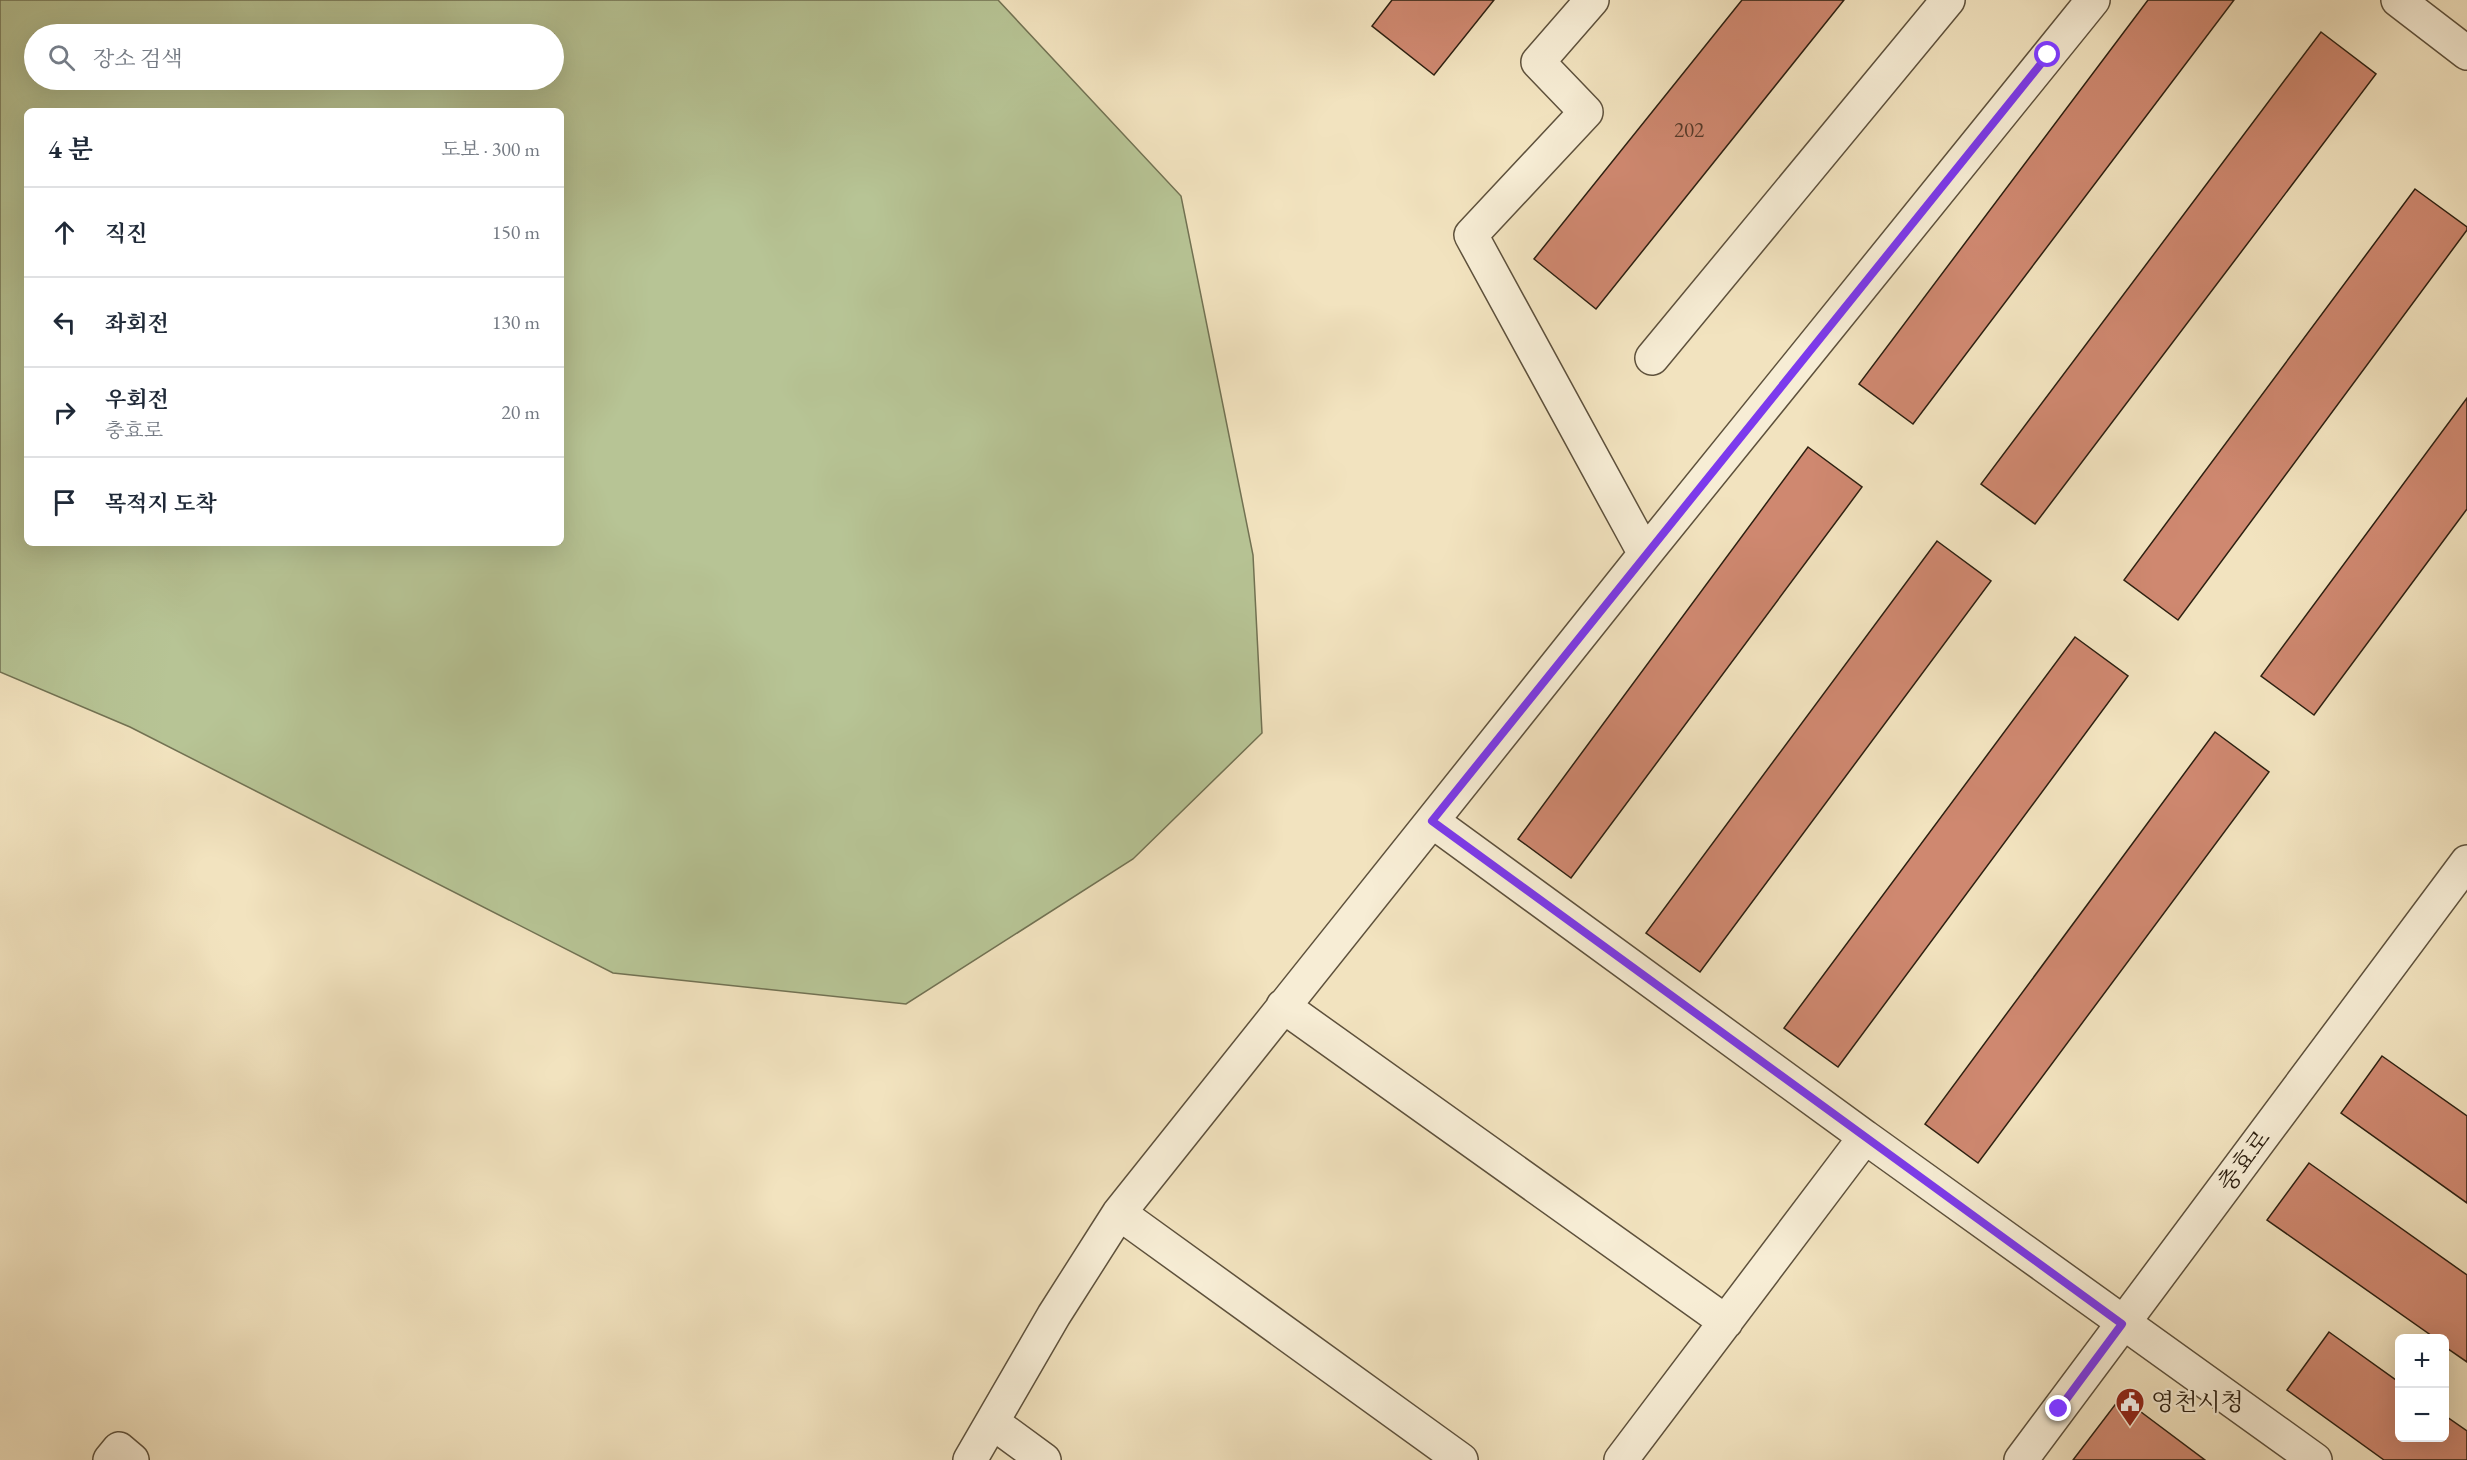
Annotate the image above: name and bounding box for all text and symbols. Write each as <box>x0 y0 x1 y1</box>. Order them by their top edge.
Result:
search box <box>24 24 564 90</box>
icon: search <box>45 41 78 74</box>
route start <box>2034 41 2060 67</box>
text: 장소 검색 <box>93 44 182 73</box>
house number: 202 <box>1674 116 1704 143</box>
text: 4 분 <box>48 132 93 166</box>
text: 도보 · 300 m <box>441 136 540 162</box>
icon: ahead <box>48 216 81 249</box>
text: 직진 <box>105 219 148 248</box>
text: 150 m <box>492 219 540 245</box>
icon: left <box>48 306 81 339</box>
text: 좌회전 <box>105 309 169 338</box>
text: 130 m <box>492 309 540 335</box>
text: 우회전 <box>105 385 169 414</box>
icon: right <box>48 396 81 429</box>
text: 20 m <box>501 399 540 425</box>
text: 충효로 <box>105 417 163 443</box>
icon: arrive <box>48 486 81 519</box>
text: 목적지 도착 <box>105 489 216 518</box>
street label: 충효로 <box>2210 1124 2277 1198</box>
map controls <box>2395 1334 2449 1442</box>
button: + <box>2395 1334 2449 1388</box>
public building icon: 영천시청 <box>2114 1386 2146 1428</box>
place label: 영천시청 <box>2151 1386 2244 1417</box>
button: − <box>2395 1388 2449 1442</box>
route end <box>2045 1395 2071 1421</box>

